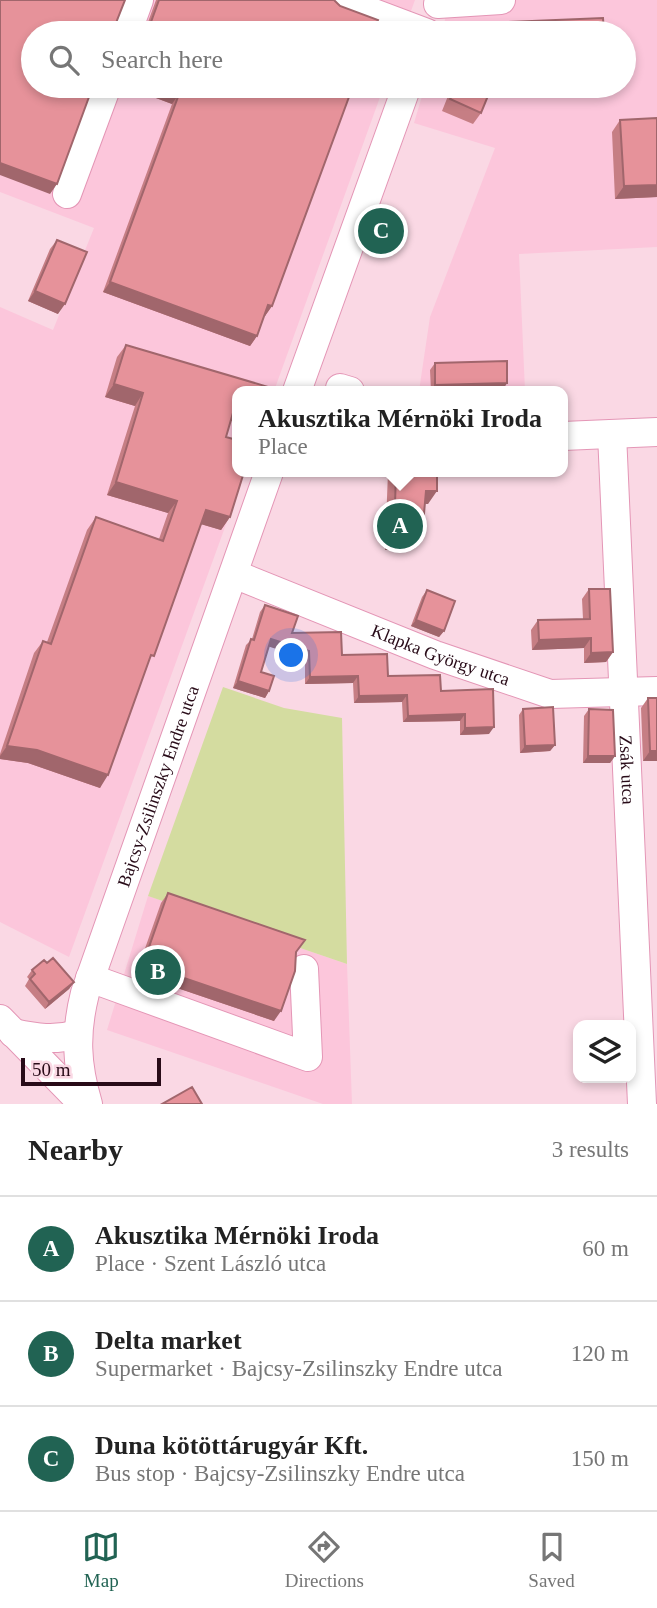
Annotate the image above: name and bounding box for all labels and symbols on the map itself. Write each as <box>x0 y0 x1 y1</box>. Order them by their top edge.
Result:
pin: C <box>358 205 404 257</box>
pin: A <box>377 500 423 552</box>
street label: Klapka György utca <box>369 620 512 690</box>
your location <box>274 638 308 672</box>
street label: Bajcsy-Zsilinszky Endre utca <box>113 683 203 889</box>
street label: Zsák utca <box>615 734 639 805</box>
pin: B <box>135 946 181 998</box>
scale bar <box>21 1055 161 1087</box>

